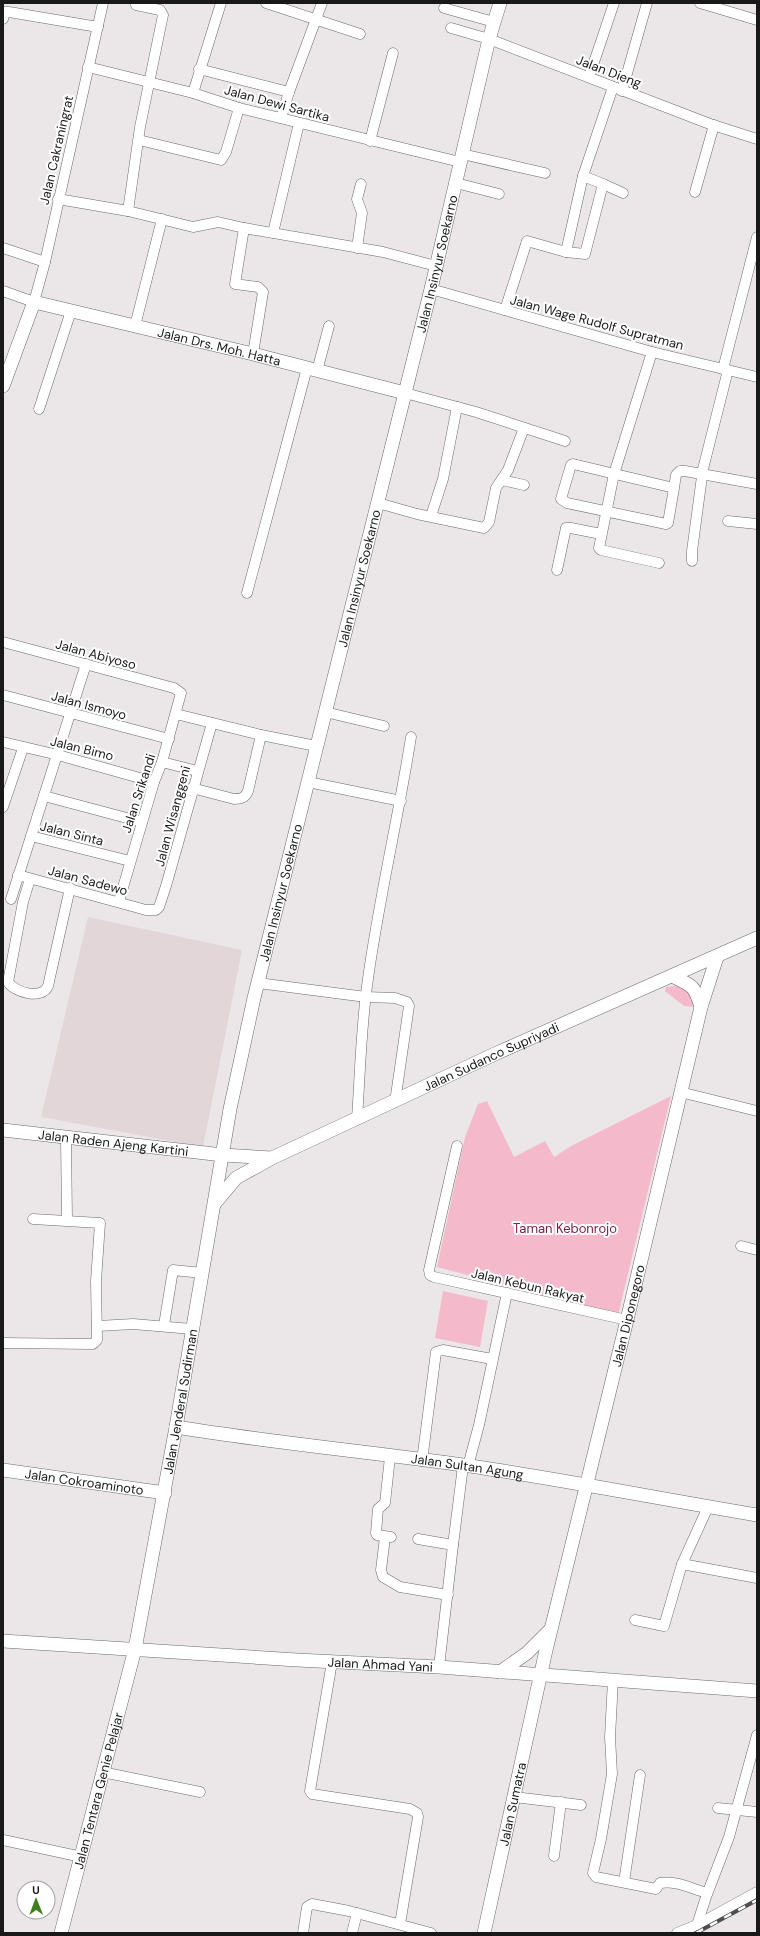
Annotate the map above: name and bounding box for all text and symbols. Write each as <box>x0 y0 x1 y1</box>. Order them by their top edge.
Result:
street label: Jalan Dieng <box>574 51 644 92</box>
street label: Jalan Dewi Sartika <box>222 81 331 126</box>
street label: Jalan Cakraningrat <box>36 94 77 206</box>
street label: Jalan Insinyur Soekarno <box>412 193 462 335</box>
street label: Jalan Wage Rudolf Supratman <box>508 291 686 354</box>
street label: Jalan Drs. Moh. Hatta <box>156 324 283 370</box>
street label: Jalan Insinyur Soekarno <box>334 508 385 649</box>
street label: Jalan Abiyoso <box>54 636 138 673</box>
street label: Jalan Ismoyo <box>49 687 129 724</box>
street label: Jalan Bimo <box>48 732 116 765</box>
street label: Jalan Srikandi <box>118 751 159 835</box>
street label: Jalan Wisanggeni <box>151 764 194 868</box>
street label: Jalan Sinta <box>38 817 105 850</box>
street label: Jalan Insinyur Soekarno <box>255 822 306 963</box>
street label: Jalan Sadewo <box>46 862 130 899</box>
street label: Jalan Sudanco Supriyadi <box>421 1019 562 1095</box>
street label: Jalan Raden Ajeng Kartini <box>37 1126 189 1160</box>
park label: Taman Kebonrojo <box>513 1220 617 1237</box>
street label: Jalan Diponegoro <box>608 1263 649 1368</box>
street label: Jalan Kebun Rakyat <box>470 1264 586 1307</box>
street label: Jalan Jenderal Sudirman <box>159 1328 201 1476</box>
street label: Jalan Sultan Agung <box>410 1450 525 1483</box>
street label: Jalan Cokroaminoto <box>24 1465 145 1499</box>
street label: Jalan Ahmad Yani <box>327 1654 433 1676</box>
street label: Jalan Tentara Genie Pelajar <box>70 1710 127 1871</box>
street label: Jalan Sumatra <box>495 1761 530 1847</box>
north arrow <box>16 1880 56 1920</box>
text: U <box>32 1883 40 1897</box>

